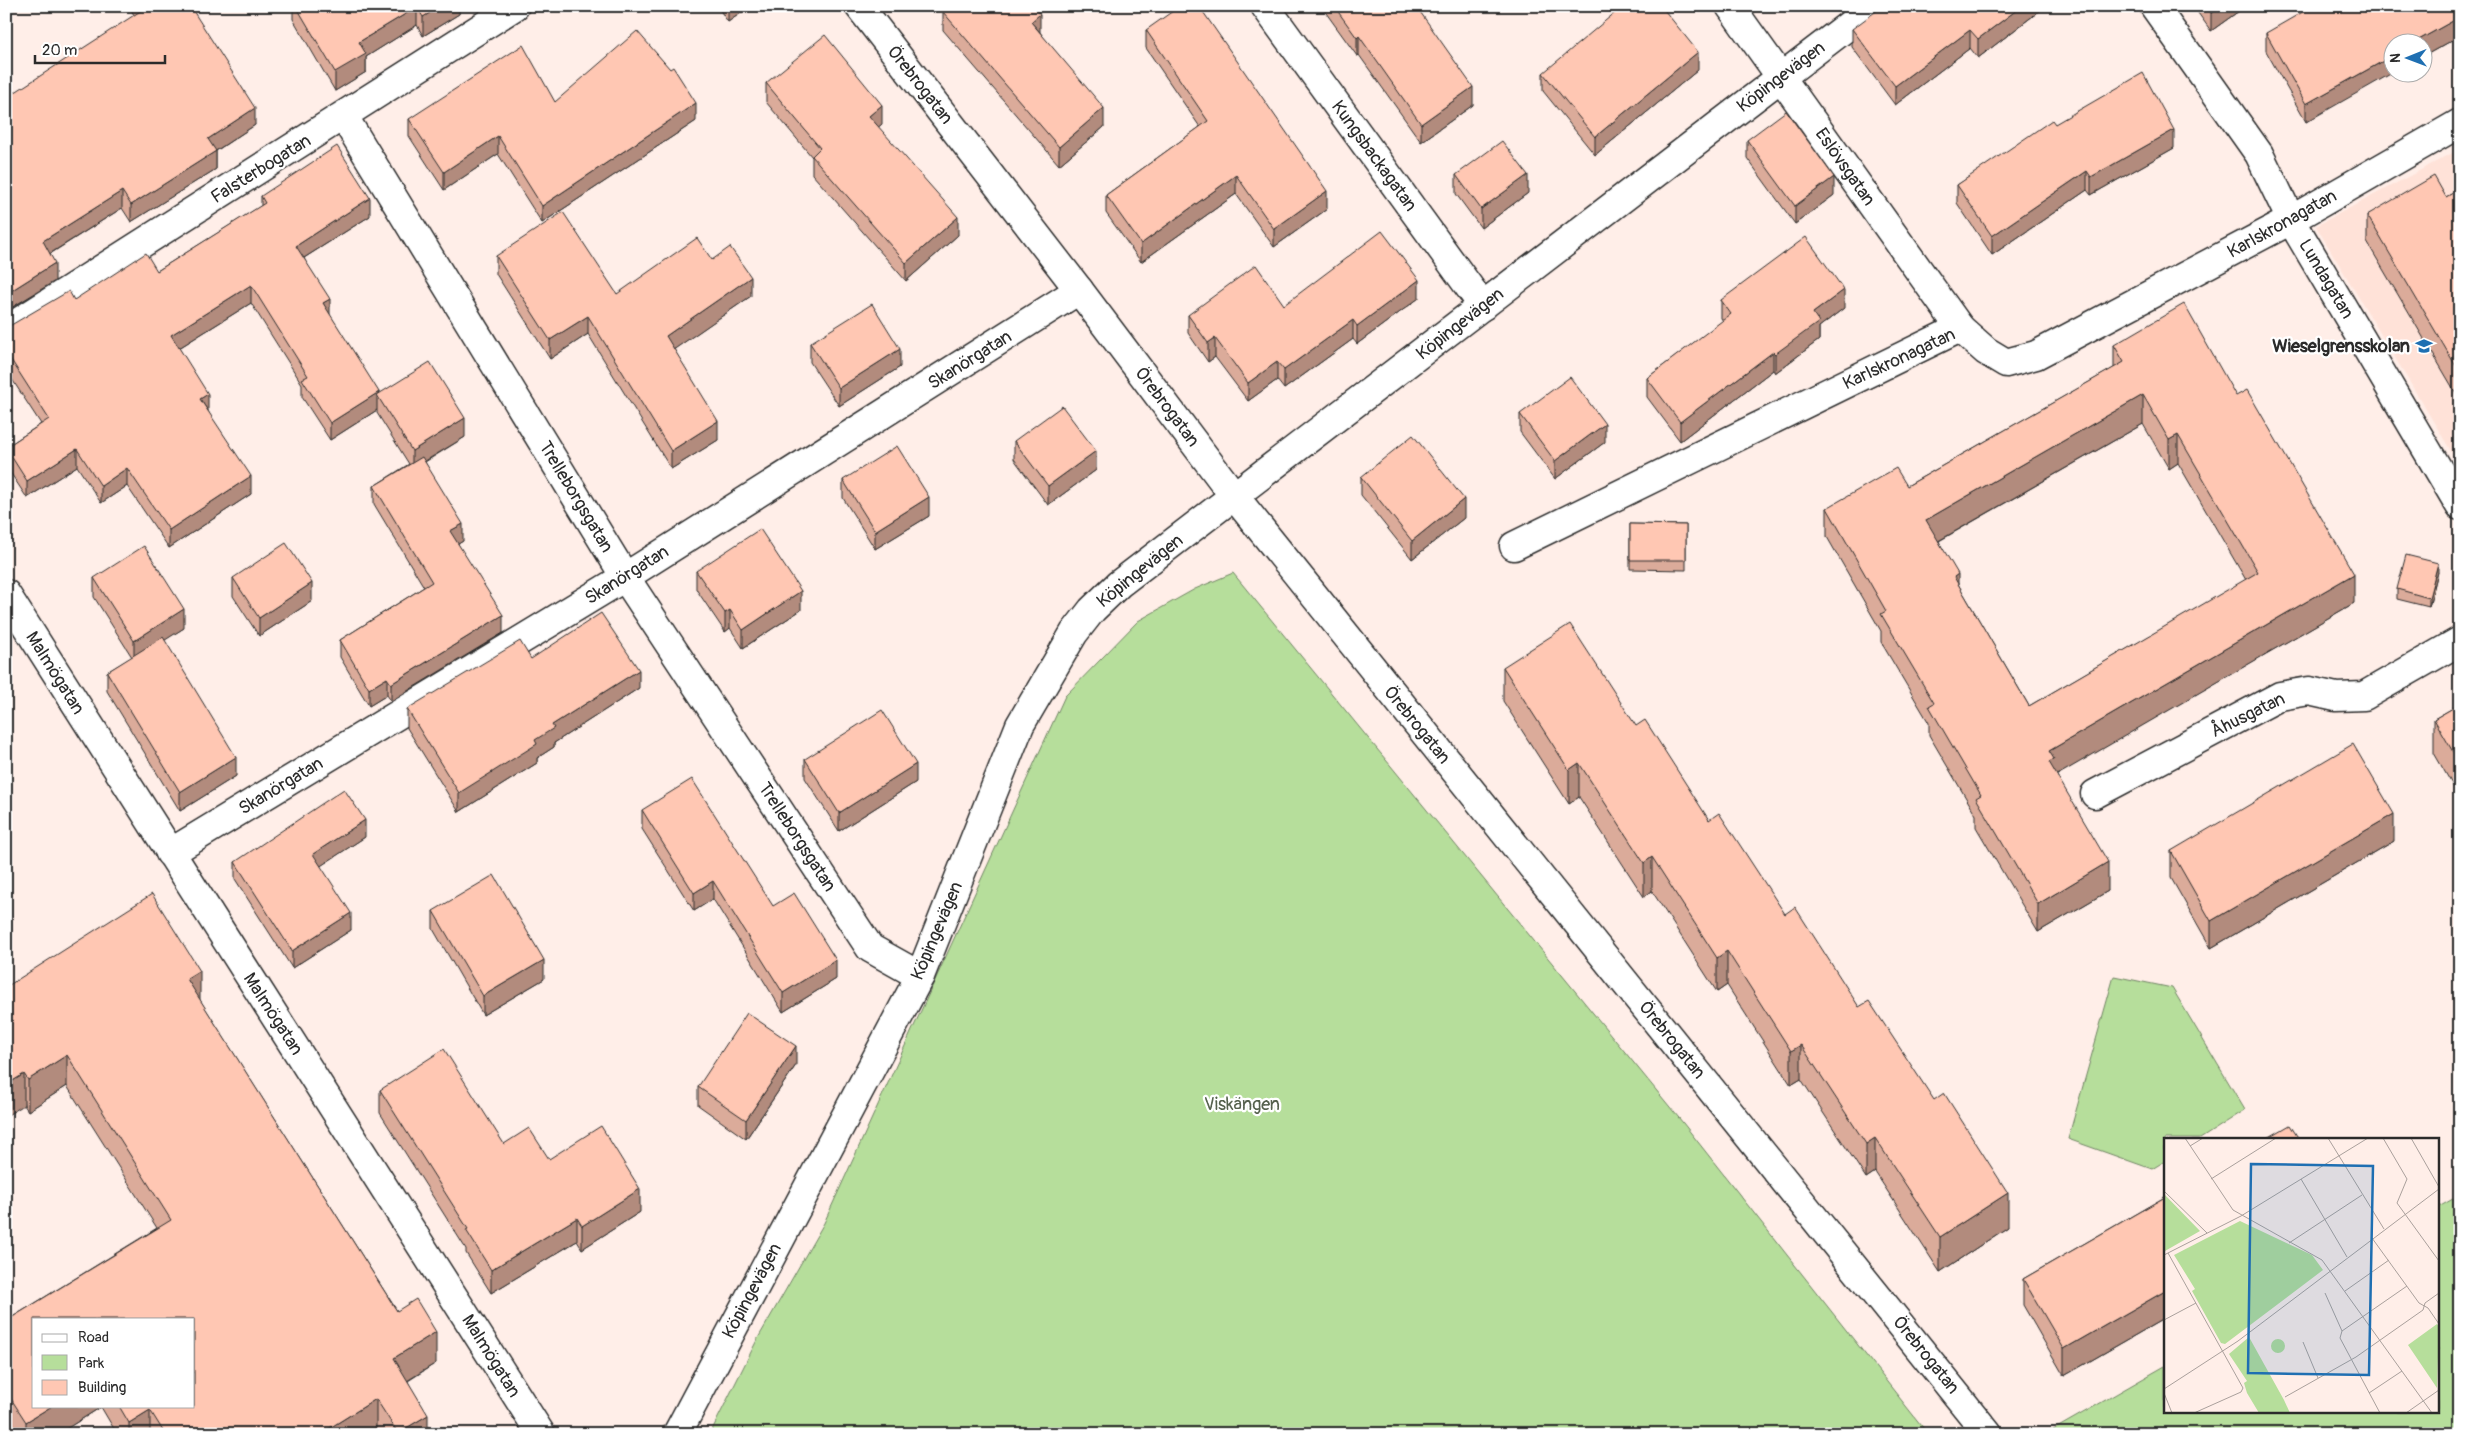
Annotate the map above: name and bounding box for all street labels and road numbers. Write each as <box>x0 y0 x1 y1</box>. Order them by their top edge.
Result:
street label: Köpingevägen <box>1732 36 1830 118</box>
street label: Örebrogatan <box>882 41 958 129</box>
street label: Kungsbackagatan <box>1326 96 1422 216</box>
street label: Eslövsgatan <box>1810 124 1880 210</box>
street label: Falsterbogatan <box>207 129 315 209</box>
street label: Karlskronagatan <box>2223 184 2341 264</box>
street label: Lundagatan <box>2293 235 2359 323</box>
street label: Köpingevägen <box>1412 283 1508 365</box>
street label: Karlskronagatan <box>1839 323 1959 395</box>
street label: Skanörgatan <box>924 325 1016 395</box>
street label: Örebrogatan <box>1130 363 1204 451</box>
street label: Trelleborgsgatan <box>534 437 618 557</box>
street label: Köpingevägen <box>1092 529 1188 613</box>
street label: Skanörgatan <box>581 540 673 610</box>
street label: Malmögatan <box>20 627 90 719</box>
street label: Örebrogatan <box>1379 681 1455 769</box>
street label: Åhusgatan <box>2207 686 2289 743</box>
street label: Skanörgatan <box>235 752 327 820</box>
street label: Trelleborgsgatan <box>753 778 841 896</box>
street label: Köpingevägen <box>906 878 968 984</box>
street label: Malmögatan <box>238 968 308 1060</box>
street label: Örebrogatan <box>1634 996 1710 1084</box>
street label: Köpingevägen <box>717 1239 787 1343</box>
street label: Malmögatan <box>456 1310 526 1402</box>
street label: Örebrogatan <box>1888 1311 1964 1399</box>

